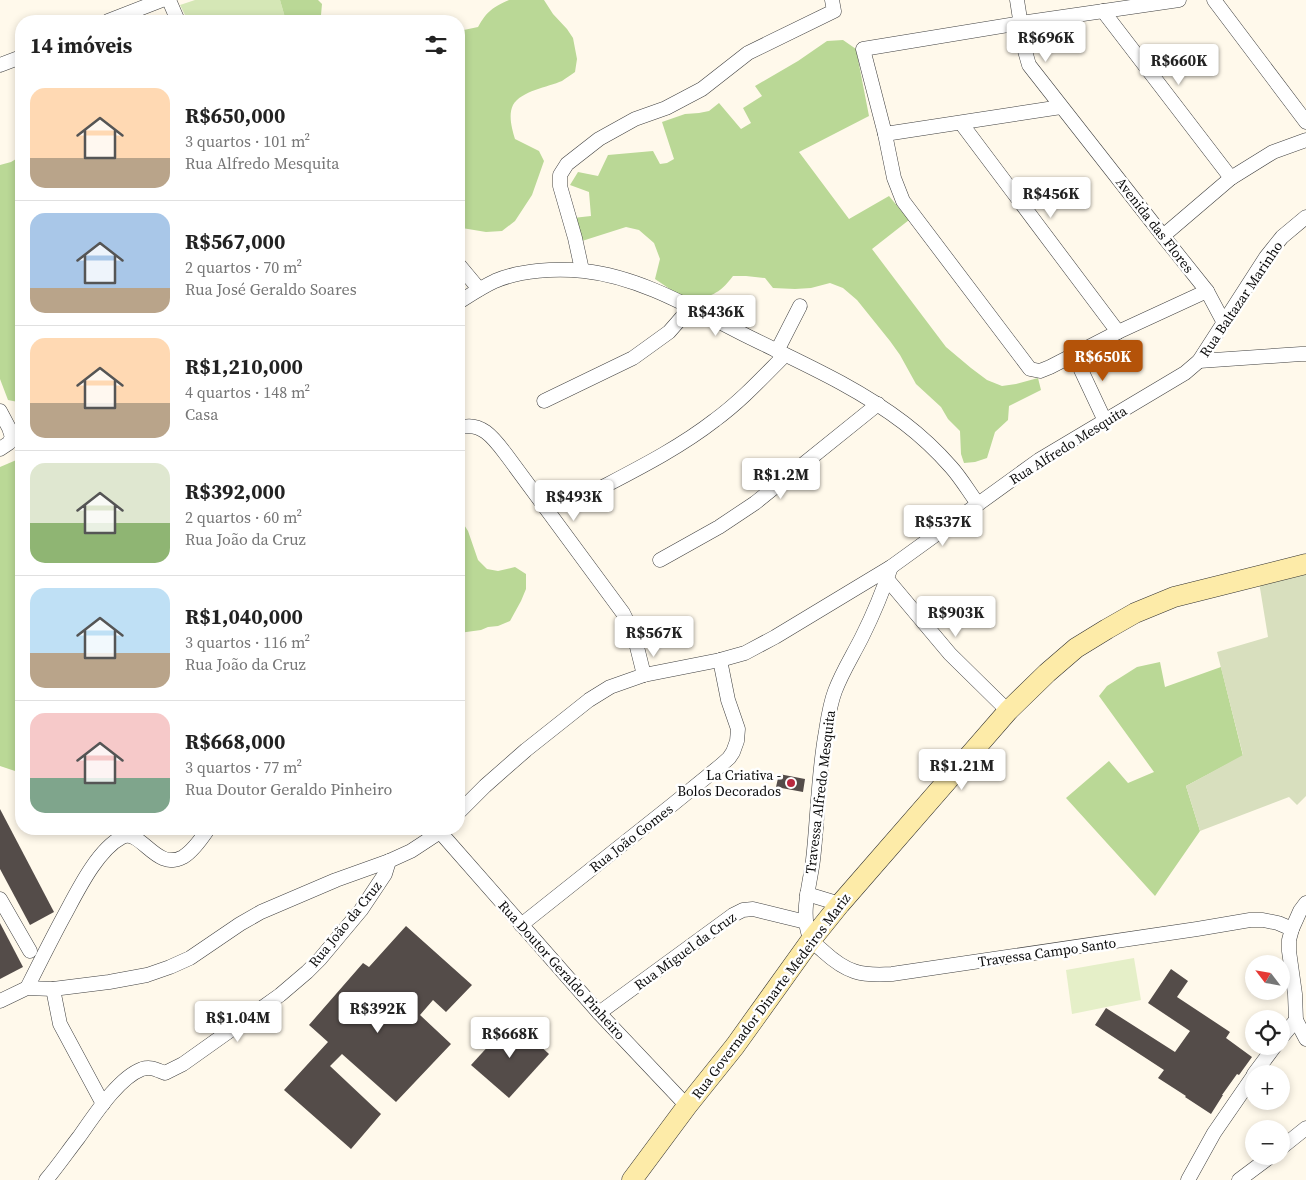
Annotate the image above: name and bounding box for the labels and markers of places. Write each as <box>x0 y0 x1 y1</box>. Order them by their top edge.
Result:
pin: R$696K <box>1005 20 1087 63</box>
pin: R$660K <box>1138 44 1220 86</box>
pin: R$456K <box>1010 176 1092 219</box>
pin: R$436K <box>675 294 757 337</box>
pin: R$650K <box>1062 340 1144 382</box>
pin: R$1.2M <box>740 458 822 500</box>
pin: R$493K <box>533 480 615 522</box>
pin: R$537K <box>902 504 984 547</box>
pin: R$903K <box>915 596 997 638</box>
pin: R$567K <box>613 616 695 658</box>
pin: R$1.21M <box>916 748 1008 791</box>
place label: La Criativa - Bolos Decorados <box>677 765 781 801</box>
marker: La Criativa - Bolos Decorados <box>785 777 797 789</box>
pin: R$392K <box>337 992 419 1034</box>
pin: R$1.04M <box>192 1000 284 1043</box>
pin: R$668K <box>469 1016 551 1059</box>

